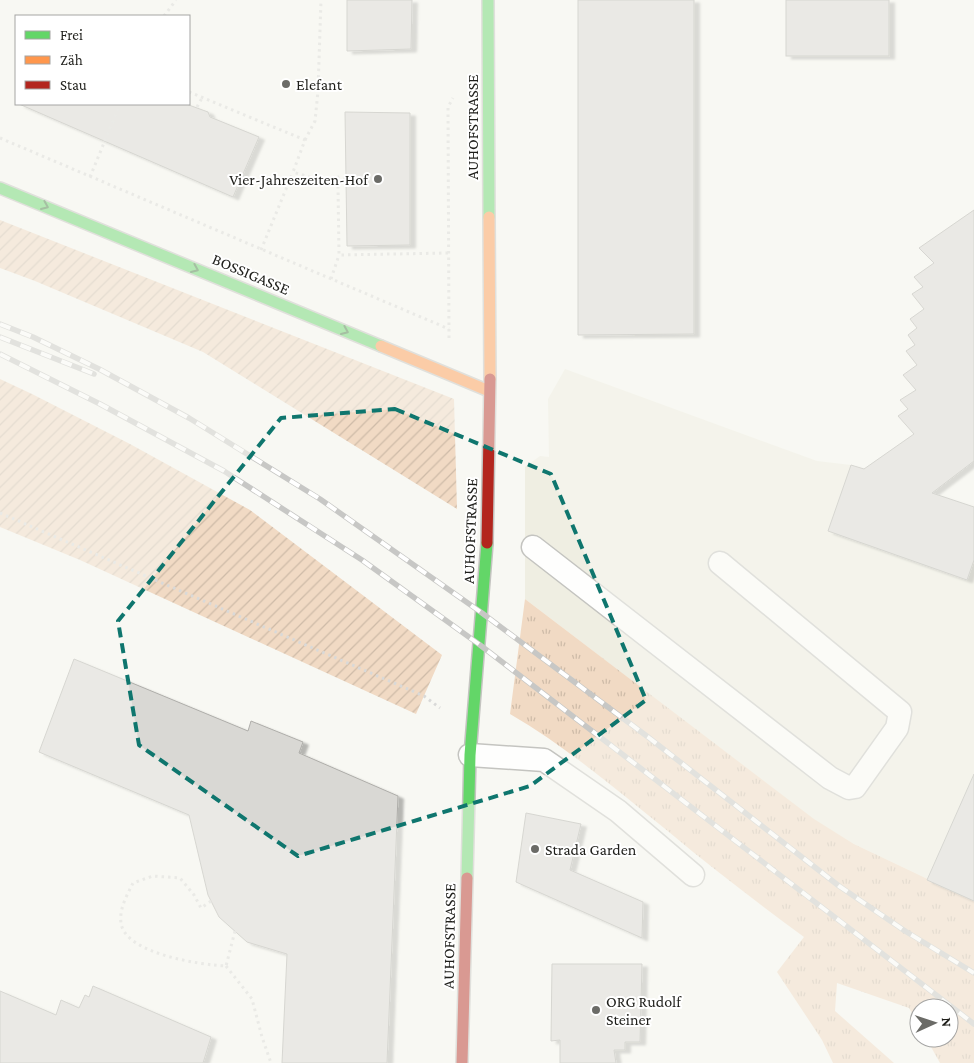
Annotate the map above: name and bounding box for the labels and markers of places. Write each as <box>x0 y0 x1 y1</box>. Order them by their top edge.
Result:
place label: Elefant <box>296 76 343 93</box>
marker: Elefant <box>280 78 292 90</box>
place label: Vier-Jahreszeiten-Hof <box>229 171 369 189</box>
marker: Vier-Jahreszeiten-Hof <box>372 173 384 185</box>
place label: Strada Garden <box>545 841 637 858</box>
marker: Strada Garden <box>529 843 541 855</box>
place label: ORG Rudolf Steiner <box>606 993 682 1028</box>
marker: ORG Rudolf Steiner <box>590 1004 602 1016</box>

